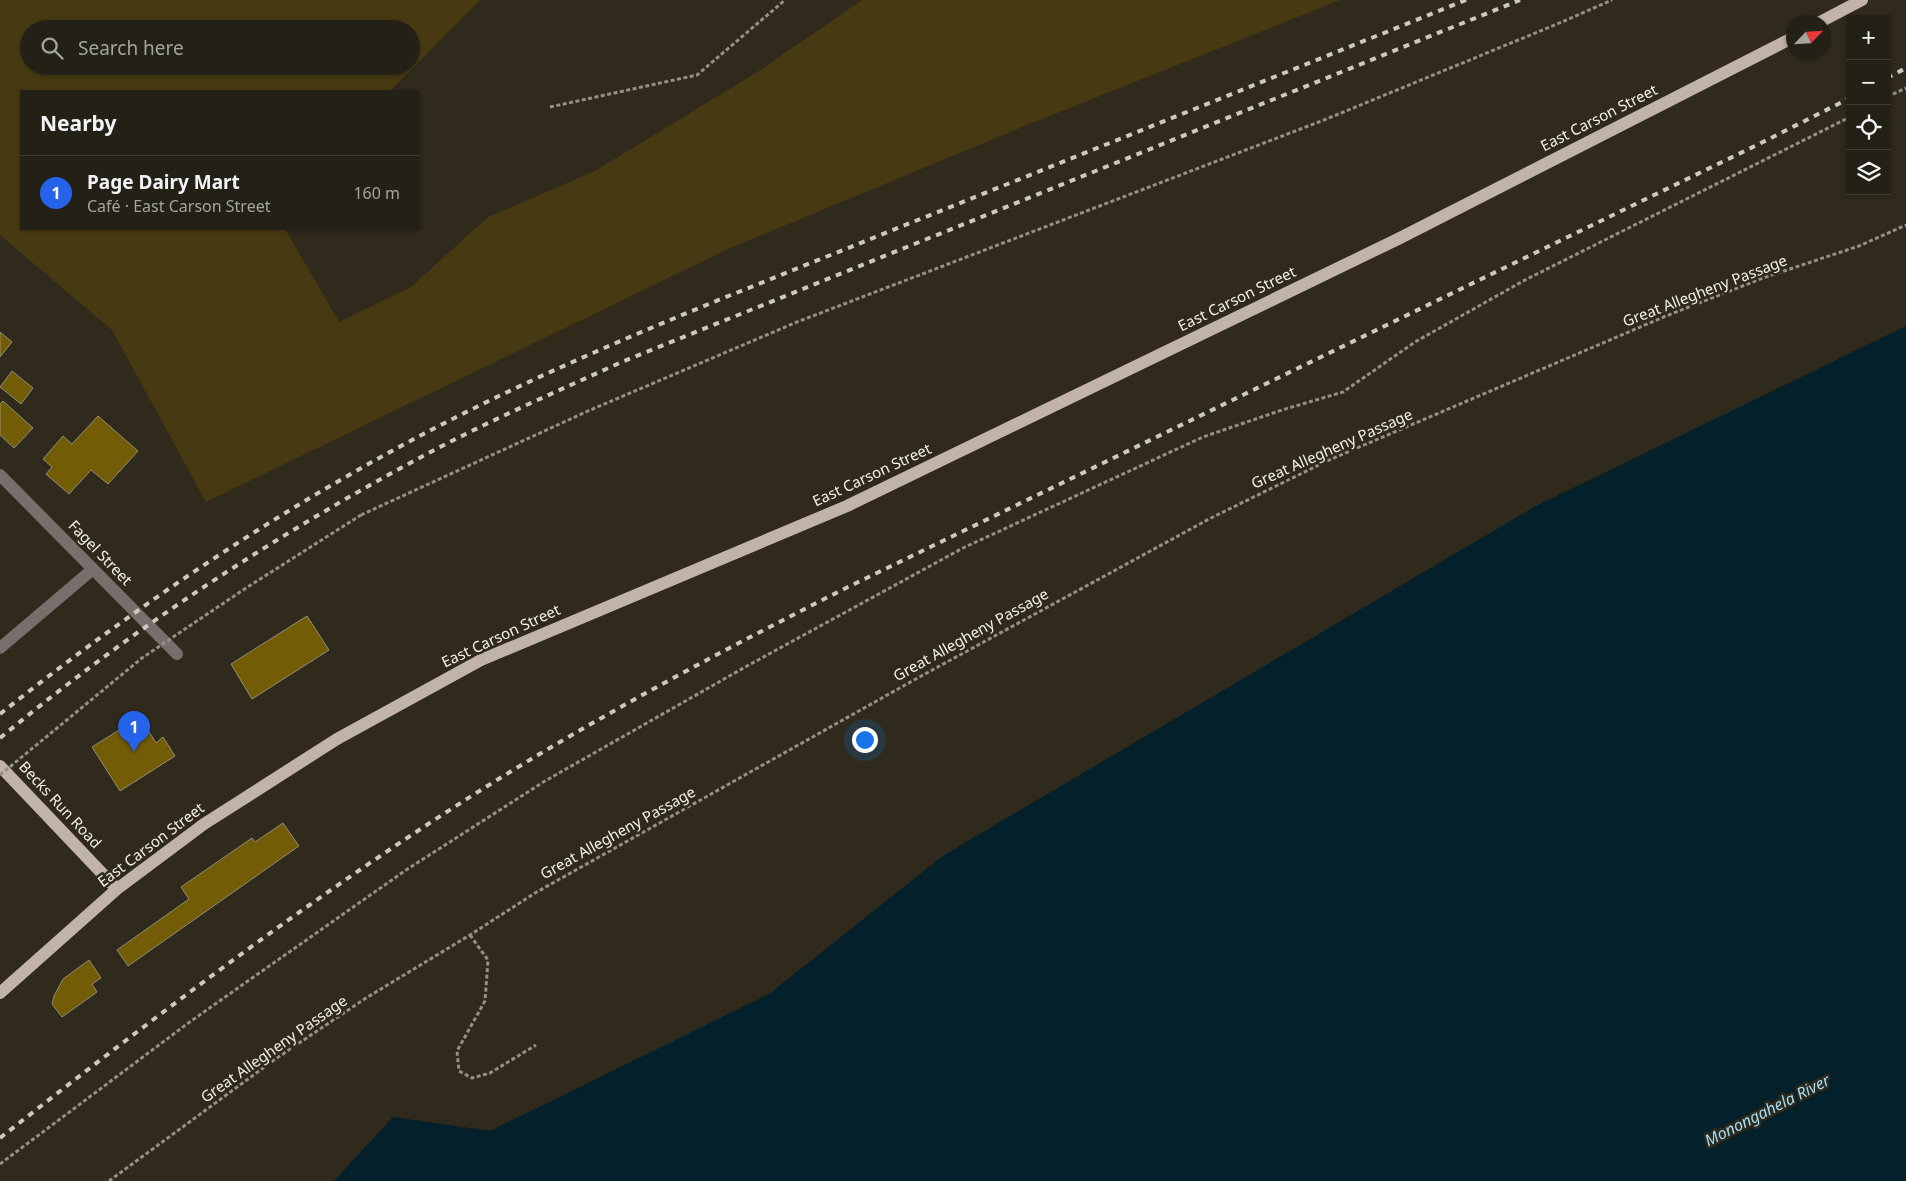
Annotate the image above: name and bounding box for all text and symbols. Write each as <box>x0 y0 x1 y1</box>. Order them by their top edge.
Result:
north arrow <box>1786 15 1831 60</box>
map controls <box>1846 15 1891 195</box>
button: + <box>1846 15 1891 60</box>
search box <box>20 20 420 75</box>
icon: search <box>38 34 66 62</box>
text: Search here <box>78 35 184 61</box>
button: − <box>1846 60 1891 105</box>
street label: East Carson Street <box>1537 79 1661 155</box>
button: locate <box>1846 105 1891 150</box>
text: Nearby <box>40 109 116 137</box>
button: layers <box>1846 150 1891 195</box>
text: Page Dairy Mart <box>87 169 240 195</box>
text: 1 <box>51 182 61 204</box>
text: 160 m <box>353 182 400 204</box>
text: Café · East Carson Street <box>87 195 270 217</box>
street label: Great Allegheny Passage <box>1620 249 1790 331</box>
street label: East Carson Street <box>1174 261 1299 335</box>
street label: Great Allegheny Passage <box>1248 403 1415 493</box>
street label: East Carson Street <box>809 438 935 510</box>
street label: Fagel Street <box>65 515 137 590</box>
street label: Great Allegheny Passage <box>889 583 1052 685</box>
street label: East Carson Street <box>438 599 564 671</box>
pin: 1 <box>118 711 150 752</box>
your location <box>852 727 878 753</box>
street label: Becks Run Road <box>15 756 106 852</box>
street label: Great Allegheny Passage <box>536 781 699 883</box>
street label: East Carson Street <box>93 797 208 891</box>
street label: Great Allegheny Passage <box>196 990 351 1106</box>
water label: Monongahela River <box>1700 1069 1834 1151</box>

